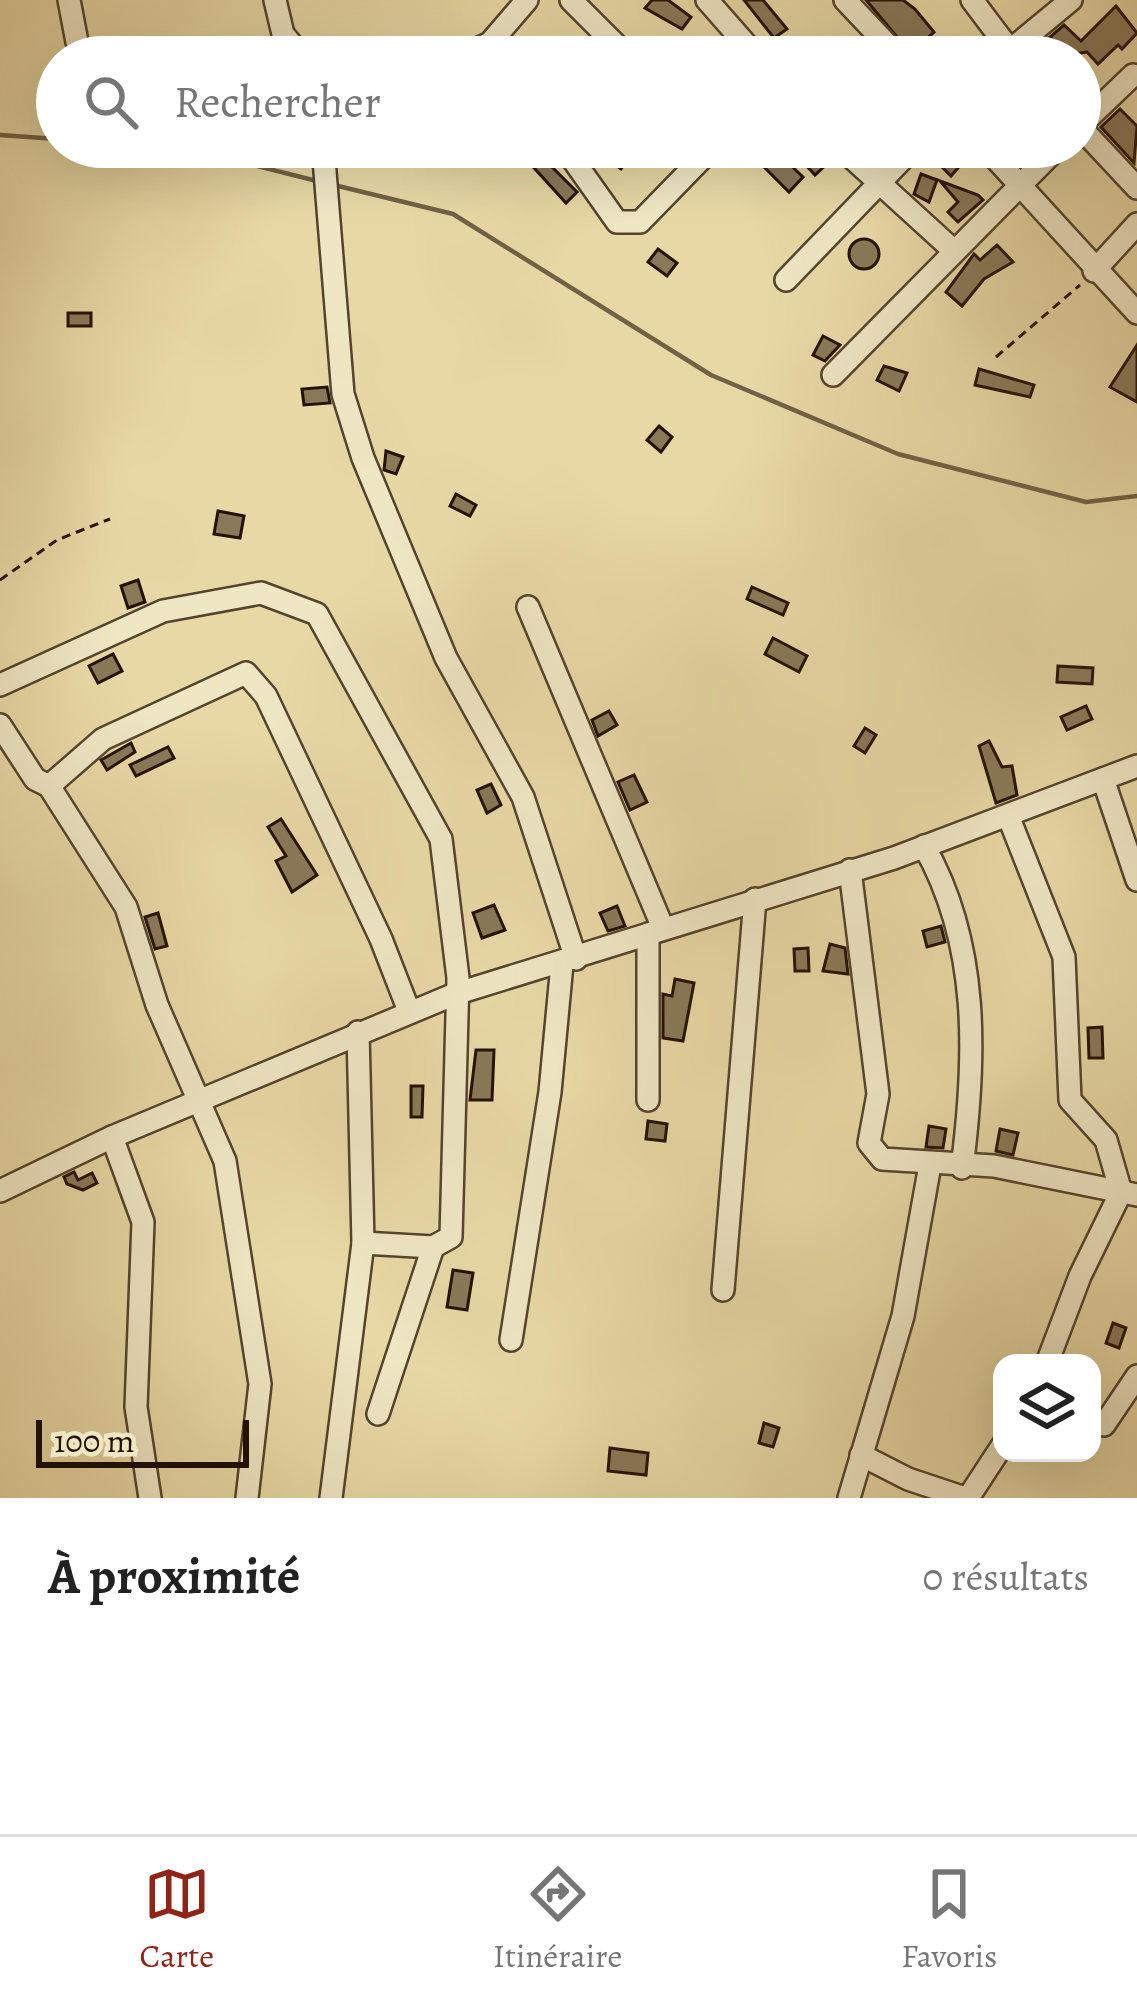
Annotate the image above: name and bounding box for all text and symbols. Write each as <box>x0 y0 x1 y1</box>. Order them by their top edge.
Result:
search box <box>36 36 1101 168</box>
icon: search <box>78 69 144 135</box>
text: Rechercher <box>174 71 381 133</box>
map controls <box>993 1354 1101 1462</box>
button: layers <box>993 1354 1101 1462</box>
scale bar <box>36 1414 249 1467</box>
text: 100 m <box>54 1418 134 1463</box>
text: À proximité <box>48 1541 300 1611</box>
text: 0 résultats <box>923 1550 1089 1603</box>
tab: Carte <box>140 1861 214 1978</box>
tab: Itinéraire <box>493 1861 622 1978</box>
tab: Favoris <box>901 1861 997 1978</box>

